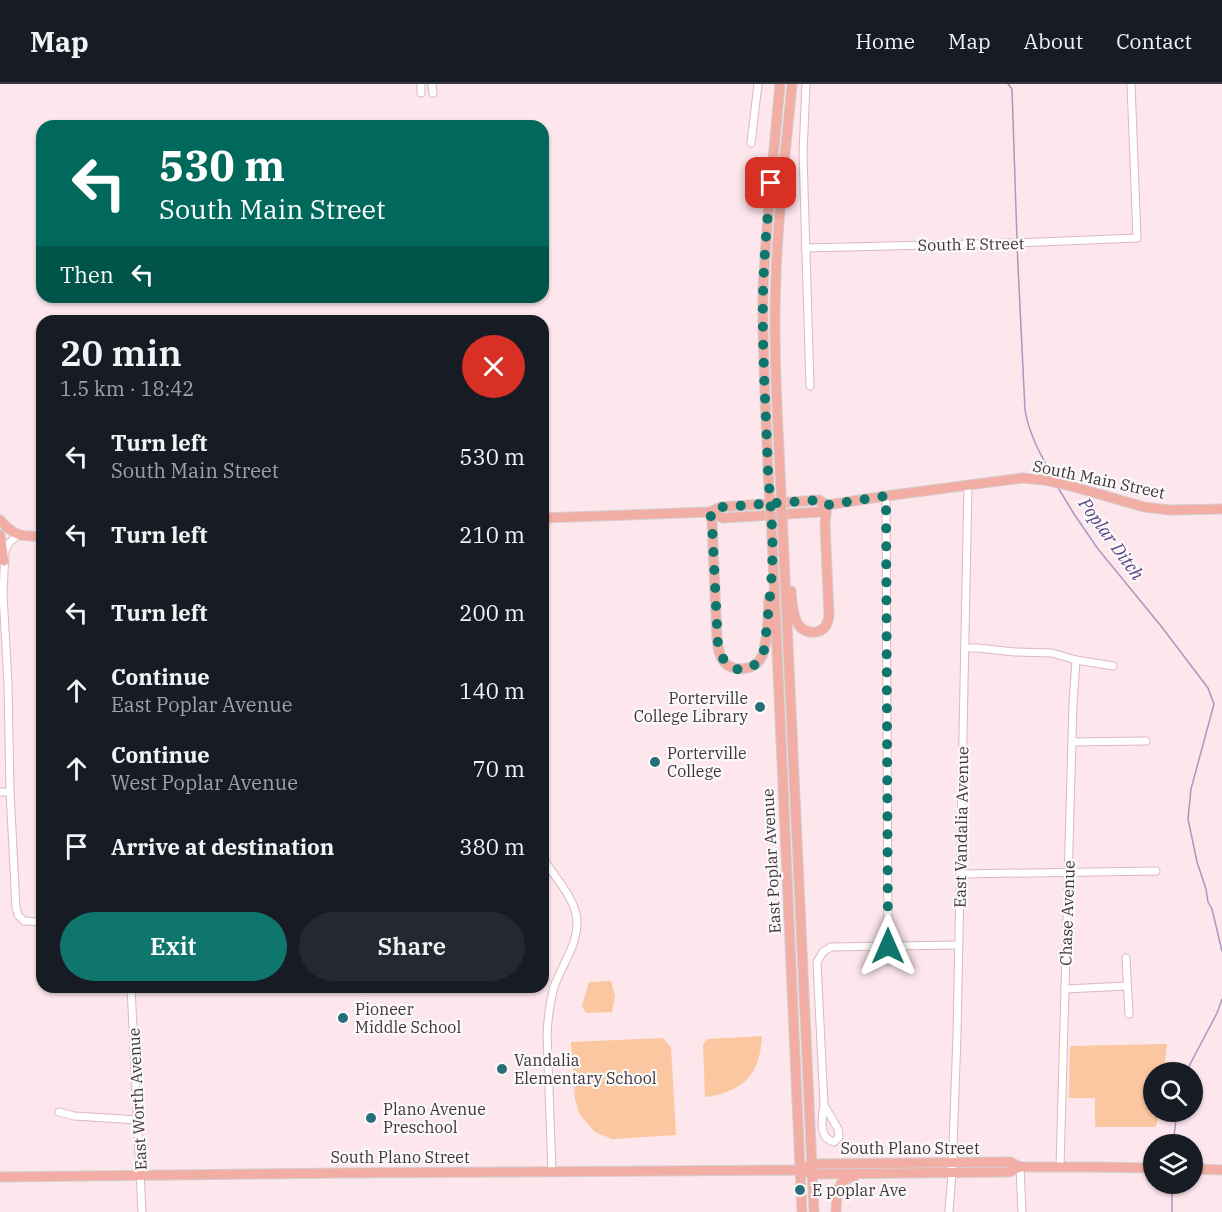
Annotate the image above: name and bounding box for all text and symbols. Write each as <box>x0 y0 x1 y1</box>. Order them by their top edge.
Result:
text: Map <box>30 23 89 60</box>
text: Home <box>855 27 915 55</box>
text: Map <box>948 27 991 55</box>
text: About <box>1024 27 1083 55</box>
text: Contact <box>1116 27 1192 55</box>
text: 530 m <box>159 138 285 193</box>
icon: left <box>60 144 138 222</box>
pin <box>745 157 796 208</box>
icon: arrive <box>754 166 787 199</box>
text: South Main Street <box>159 191 386 226</box>
street label: South E Street <box>918 233 1025 255</box>
icon: left <box>126 258 159 291</box>
text: Then <box>60 260 114 289</box>
text: 20 min <box>60 329 182 376</box>
button: close <box>462 335 525 398</box>
text: 1.5 km · 18:42 <box>60 375 194 402</box>
text: Turn left <box>111 428 207 457</box>
icon: left <box>60 440 93 473</box>
text: 530 m <box>459 442 525 471</box>
street label: South Main Street <box>1031 455 1167 503</box>
text: South Main Street <box>111 457 279 484</box>
water label: Poplar Ditch <box>1073 492 1149 585</box>
icon: left <box>60 518 93 551</box>
text: Turn left <box>111 520 207 549</box>
text: 210 m <box>459 520 525 549</box>
icon: left <box>60 596 93 629</box>
text: Turn left <box>111 598 207 627</box>
text: 200 m <box>459 598 525 627</box>
text: Continue <box>111 662 210 691</box>
icon: ahead <box>60 674 93 707</box>
text: 140 m <box>459 676 525 705</box>
place label: Porterville College Library <box>634 688 748 726</box>
text: East Poplar Avenue <box>111 691 292 718</box>
marker: Porterville College Library <box>753 700 767 714</box>
text: Continue <box>111 740 210 769</box>
place label: Porterville College <box>667 743 747 781</box>
street label: East Vandalia Avenue <box>950 746 972 908</box>
icon: ahead <box>60 752 93 785</box>
text: 70 m <box>473 754 525 783</box>
marker: Porterville College <box>648 755 662 769</box>
text: West Poplar Avenue <box>111 769 298 796</box>
street label: East Poplar Avenue <box>757 788 785 934</box>
icon: arrive <box>60 830 93 863</box>
text: Arrive at destination <box>111 832 334 861</box>
text: 380 m <box>459 832 525 861</box>
street label: Chase Avenue <box>1055 860 1079 966</box>
button: Exit <box>60 912 287 981</box>
button: Share <box>299 912 525 981</box>
position arrow <box>856 914 920 978</box>
place label: Pioneer Middle School <box>355 999 461 1037</box>
marker: Pioneer Middle School <box>336 1011 350 1025</box>
street label: East Worth Avenue <box>123 1027 151 1171</box>
place label: Vandalia Elementary School <box>514 1050 657 1088</box>
marker: Vandalia Elementary School <box>495 1062 509 1076</box>
map controls <box>1143 1062 1203 1194</box>
button: search <box>1143 1062 1203 1122</box>
place label: Plano Avenue Preschool <box>383 1099 486 1137</box>
marker: Plano Avenue Preschool <box>364 1111 378 1125</box>
button: layers <box>1143 1134 1203 1194</box>
street label: South Plano Street <box>840 1138 980 1158</box>
street label: South Plano Street <box>330 1147 470 1167</box>
place label: E poplar Ave <box>812 1180 907 1200</box>
marker: E poplar Ave <box>793 1183 807 1197</box>

